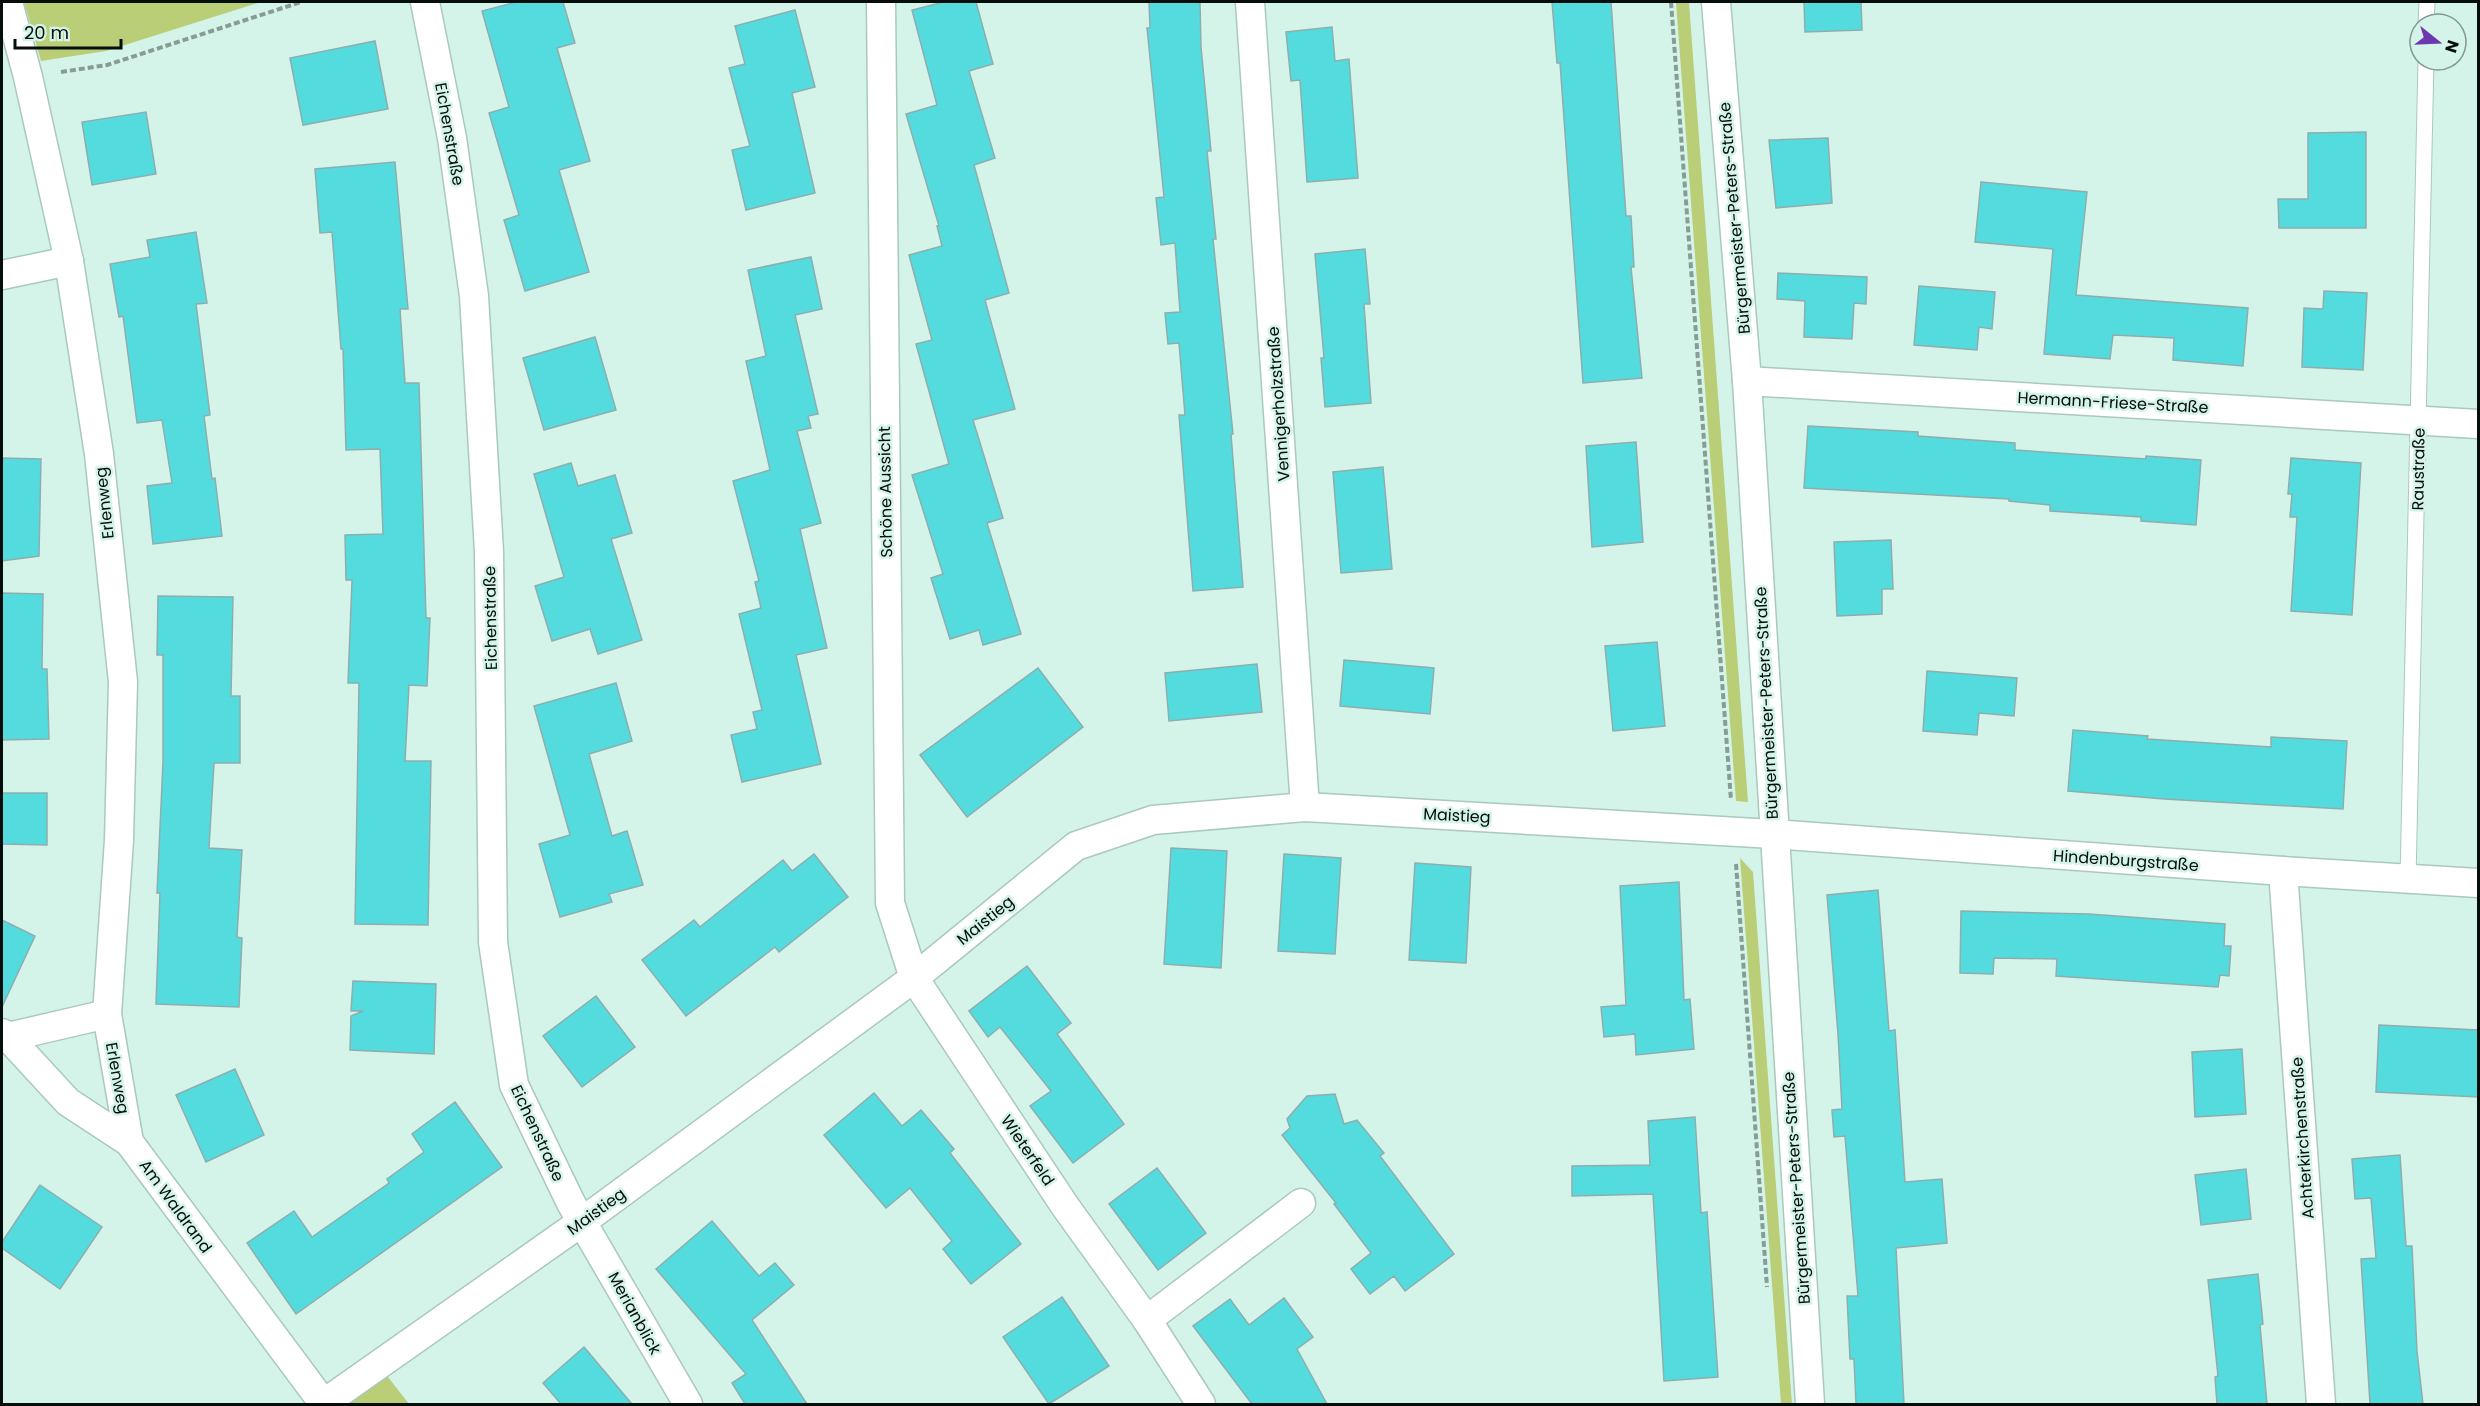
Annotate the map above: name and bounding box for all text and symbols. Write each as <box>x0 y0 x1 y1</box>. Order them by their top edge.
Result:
scale bar <box>15 12 122 50</box>
north arrow <box>2408 12 2468 72</box>
text: 20 m <box>24 20 69 45</box>
text: N <box>2439 37 2465 56</box>
street label: Eichenstraße <box>429 81 470 187</box>
street label: Bürgermeister-Peters-Straße <box>1713 101 1756 335</box>
street label: Vennigerholzstraße <box>1262 326 1295 482</box>
street label: Hermann-Friese-Straße <box>2017 386 2209 419</box>
street label: Schöne Aussicht <box>873 426 898 558</box>
street label: Raustraße <box>2406 427 2431 510</box>
street label: Erlenweg <box>89 466 120 540</box>
street label: Eichenstraße <box>478 566 503 670</box>
street label: Bürgermeister-Peters-Straße <box>1749 586 1784 820</box>
street label: Maistieg <box>1423 802 1491 829</box>
street label: Hindenburgstraße <box>2052 844 2200 877</box>
street label: Maistieg <box>952 890 1019 951</box>
street label: Erlenweg <box>100 1041 135 1116</box>
street label: Achterkirchenstraße <box>2285 1056 2320 1220</box>
street label: Bürgermeister-Peters-Straße <box>1777 1071 1816 1305</box>
street label: Eichenstraße <box>505 1081 570 1185</box>
street label: Wieterfeld <box>995 1110 1060 1190</box>
street label: Am Waldrand <box>134 1155 217 1258</box>
street label: Maistieg <box>562 1182 630 1241</box>
street label: Merianblick <box>602 1268 667 1359</box>

